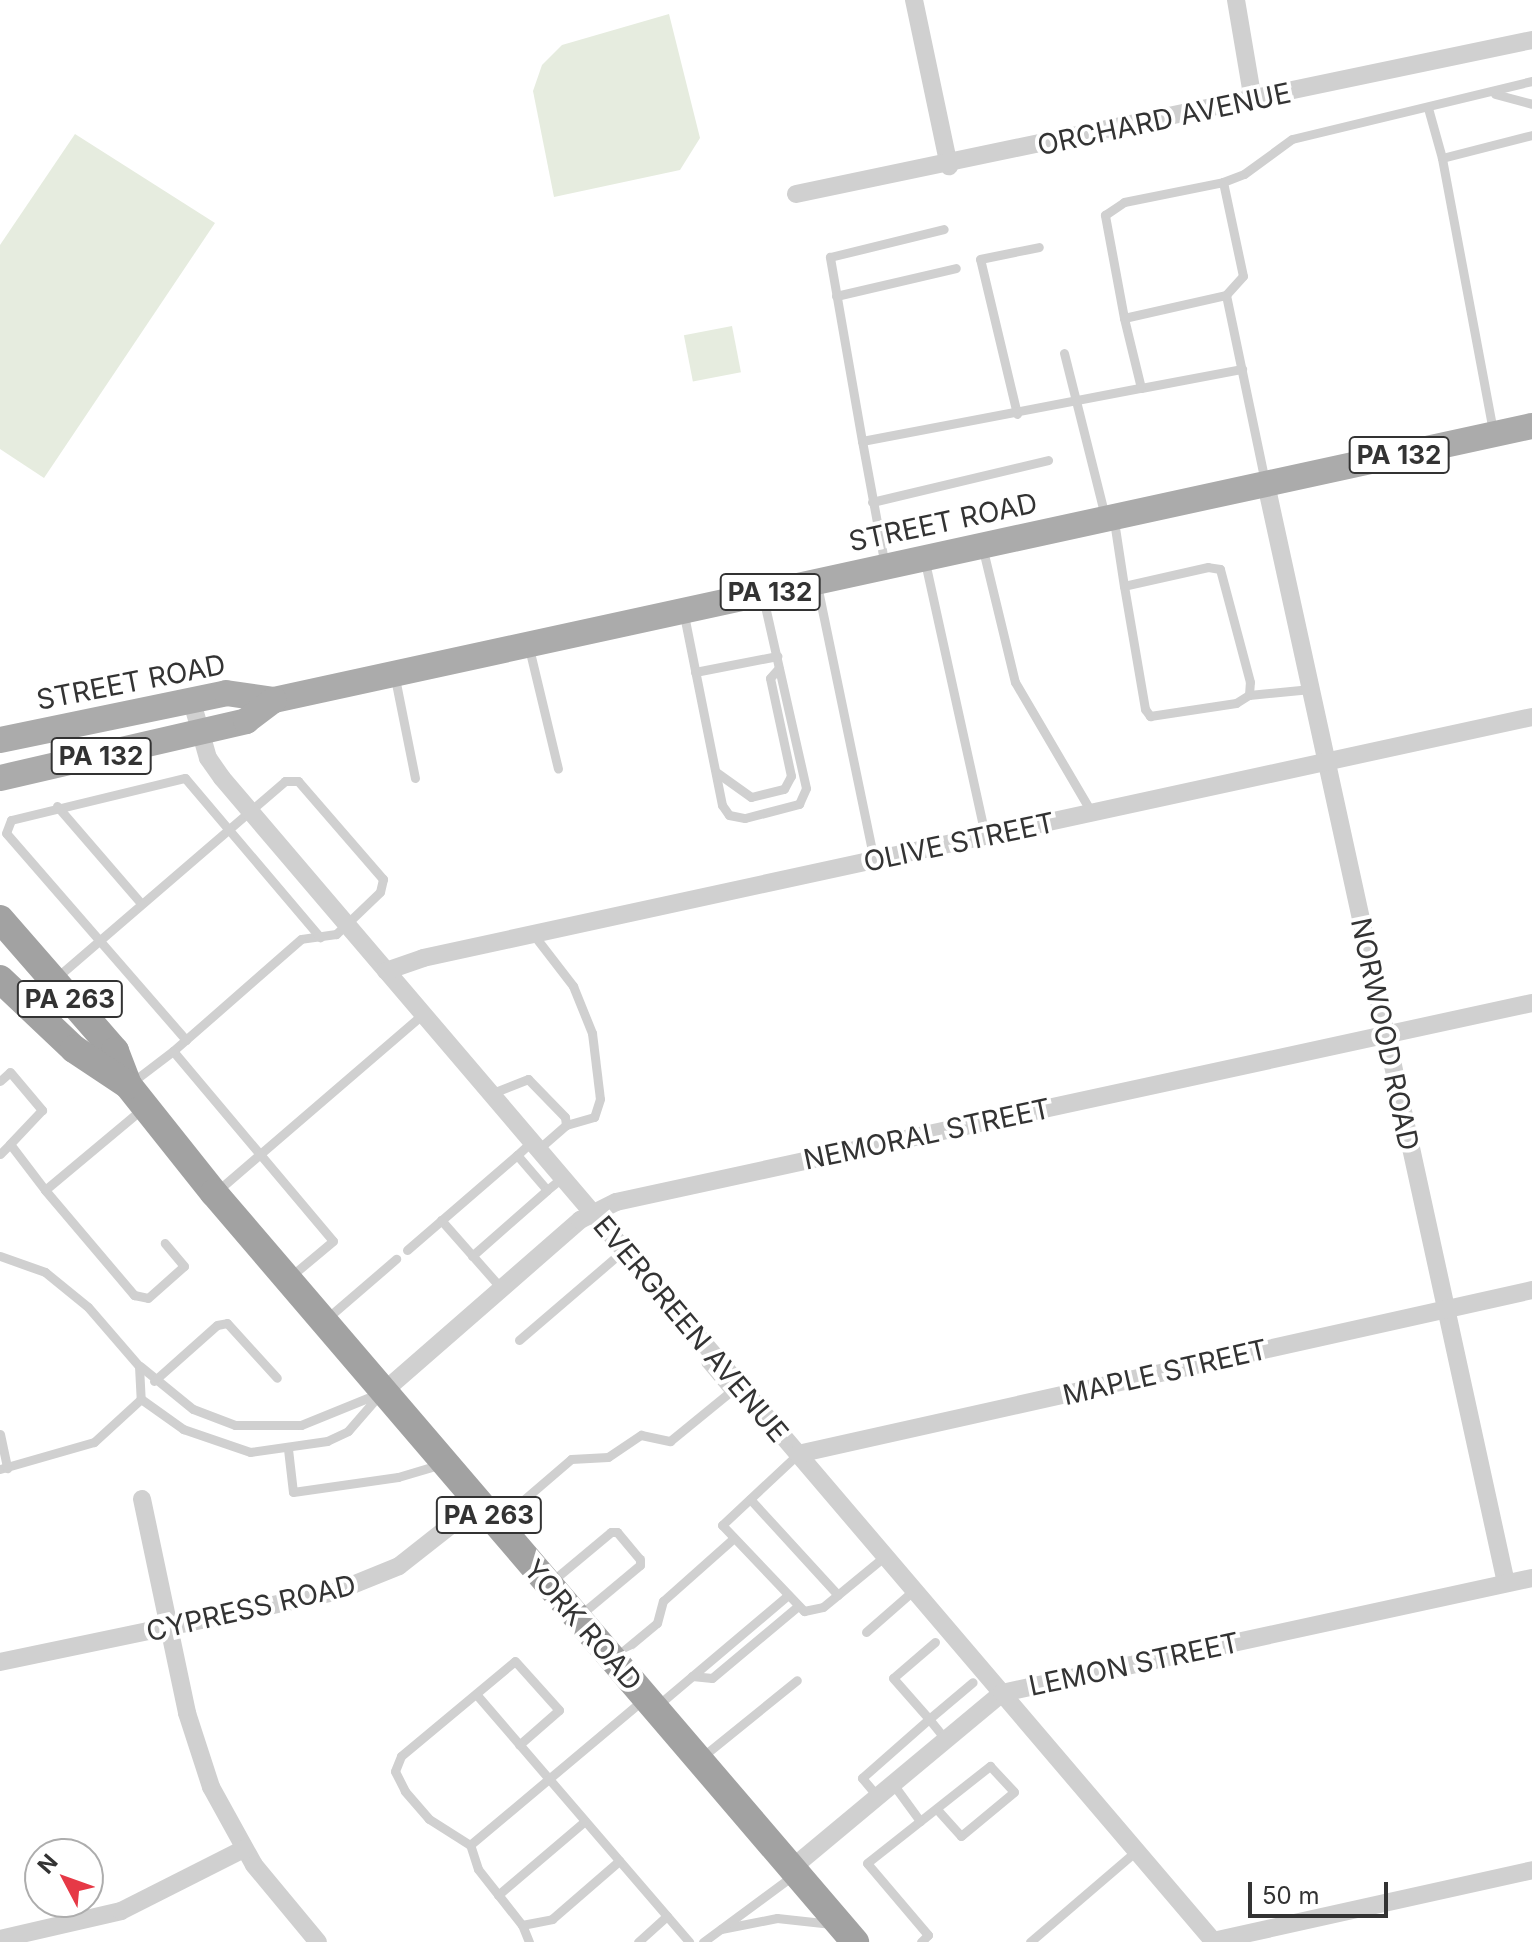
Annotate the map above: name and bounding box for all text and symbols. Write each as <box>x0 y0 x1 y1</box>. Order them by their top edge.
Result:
street label: ORCHARD AVENUE <box>1034 76 1294 162</box>
road number: PA 132 <box>1347 433 1451 477</box>
street label: STREET ROAD <box>846 486 1040 558</box>
road number: PA 132 <box>718 570 822 614</box>
street label: STREET ROAD <box>34 647 228 717</box>
road number: PA 132 <box>49 734 153 778</box>
street label: OLIVE STREET <box>860 805 1058 879</box>
street label: NORWOOD ROAD <box>1344 915 1426 1153</box>
road number: PA 263 <box>16 977 124 1021</box>
street label: NEMORAL STREET <box>801 1091 1053 1177</box>
street label: EVERGREEN AVENUE <box>587 1209 795 1449</box>
street label: MAPLE STREET <box>1059 1332 1271 1412</box>
road number: PA 263 <box>435 1493 543 1537</box>
street label: YORK ROAD <box>517 1553 649 1697</box>
street label: CYPRESS ROAD <box>143 1568 359 1648</box>
street label: LEMON STREET <box>1026 1625 1242 1703</box>
north arrow <box>24 1838 104 1918</box>
text: N <box>32 1849 63 1878</box>
scale bar <box>1252 1866 1392 1916</box>
text: 50 m <box>1262 1881 1320 1910</box>

